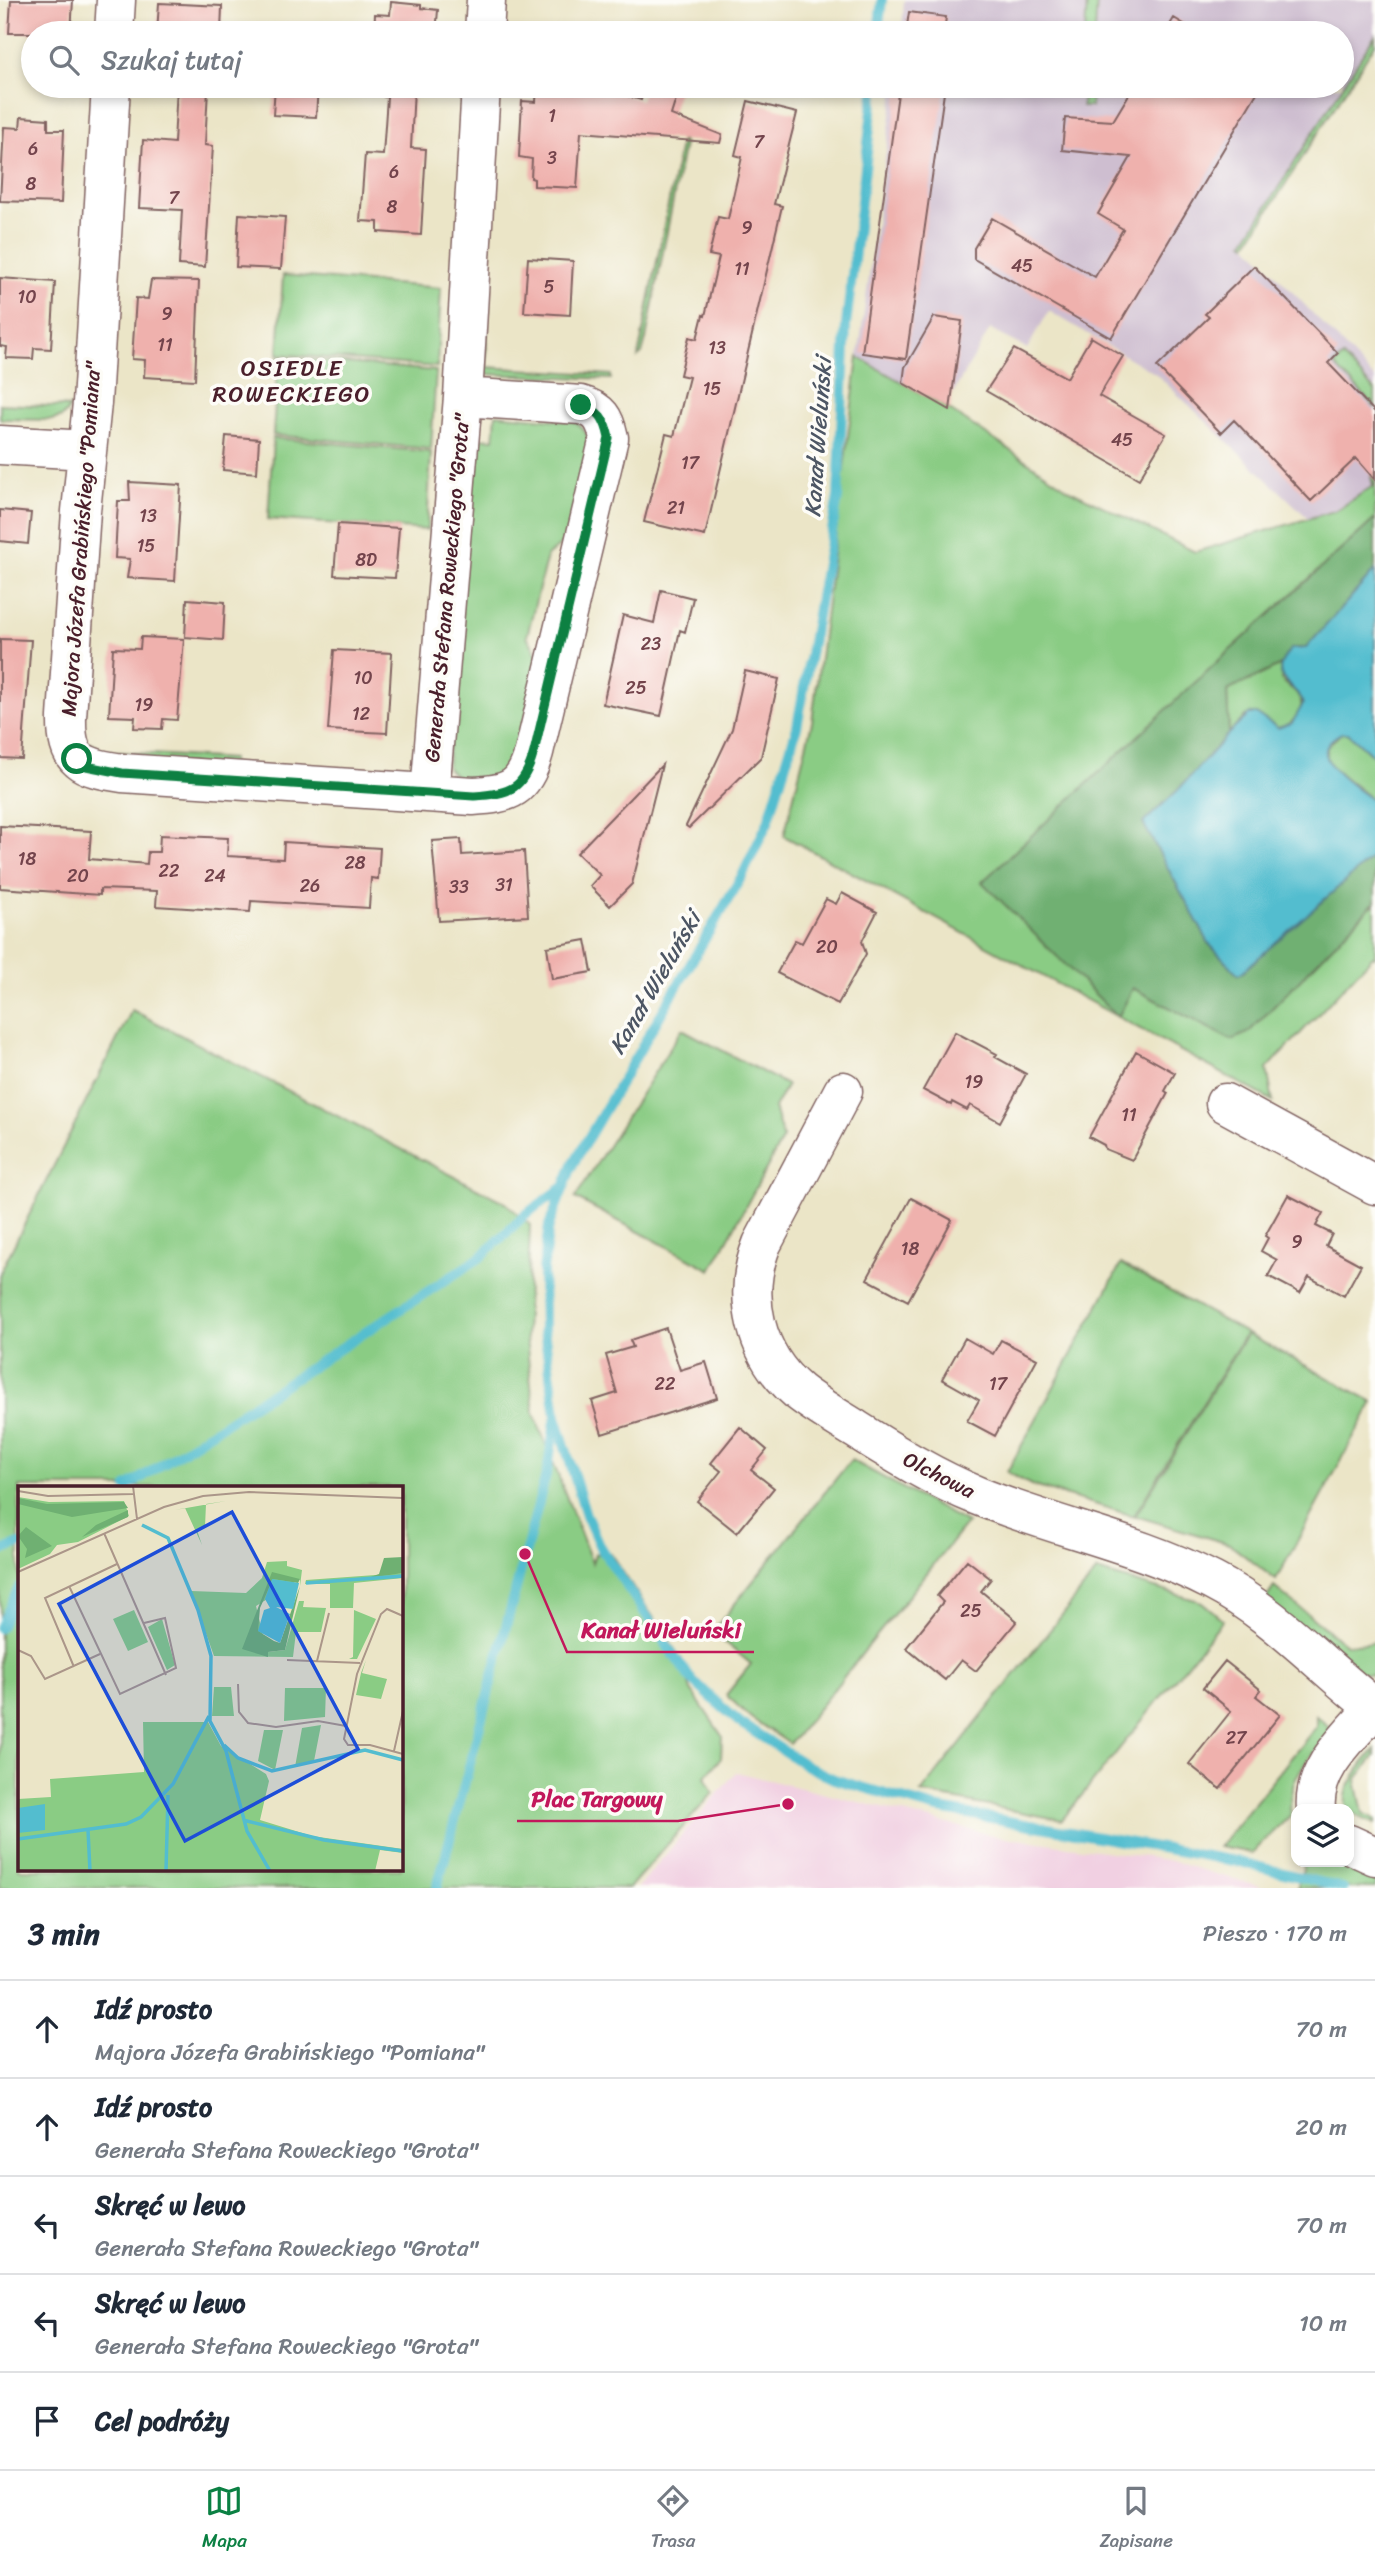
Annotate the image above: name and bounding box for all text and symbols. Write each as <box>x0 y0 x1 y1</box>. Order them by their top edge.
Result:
search box <box>21 21 1354 98</box>
text: Szukaj tutaj <box>101 37 242 83</box>
icon: search <box>45 41 83 79</box>
house number: 1 <box>548 100 556 132</box>
house number: 7 <box>754 126 766 158</box>
house number: 6 <box>28 133 38 165</box>
house number: 3 <box>547 142 557 174</box>
house number: 6 <box>389 156 399 188</box>
house number: 8 <box>26 168 37 200</box>
house number: 7 <box>169 182 181 214</box>
house number: 8 <box>387 191 398 223</box>
house number: 9 <box>741 212 753 244</box>
house number: 45 <box>1011 250 1033 282</box>
house number: 11 <box>734 253 750 285</box>
house number: 5 <box>544 271 555 303</box>
house number: 10 <box>17 281 37 313</box>
house number: 9 <box>161 298 173 330</box>
house number: 11 <box>157 329 173 361</box>
house number: 13 <box>708 332 726 364</box>
district label: OSIEDLE ROWECKIEGO <box>213 348 371 415</box>
water label: Kanał Wieluński <box>792 351 844 518</box>
street label: Majora Józefa Grabińskiego "Pomiana" <box>50 359 112 718</box>
house number: 15 <box>703 373 721 405</box>
route end <box>565 389 596 420</box>
street label: Generała Stefana Roweckiego "Grota" <box>413 411 481 764</box>
house number: 45 <box>1111 424 1133 456</box>
house number: 17 <box>681 447 701 479</box>
house number: 21 <box>667 492 685 524</box>
house number: 13 <box>139 500 157 532</box>
house number: 15 <box>137 530 155 562</box>
house number: 8D <box>355 544 377 576</box>
house number: 23 <box>641 628 661 660</box>
house number: 10 <box>353 662 373 694</box>
house number: 25 <box>625 672 647 704</box>
house number: 19 <box>135 689 153 721</box>
house number: 12 <box>352 698 370 730</box>
route start <box>61 743 92 774</box>
house number: 18 <box>18 843 36 875</box>
house number: 28 <box>344 847 366 879</box>
house number: 22 <box>159 855 179 887</box>
house number: 20 <box>67 860 89 892</box>
house number: 24 <box>204 860 226 892</box>
house number: 31 <box>495 869 513 901</box>
house number: 26 <box>300 870 320 902</box>
house number: 33 <box>449 871 469 903</box>
water label: Kanał Wieluński <box>597 900 715 1062</box>
house number: 20 <box>816 931 838 963</box>
house number: 19 <box>965 1066 983 1098</box>
house number: 11 <box>1121 1099 1137 1131</box>
house number: 9 <box>1291 1226 1303 1258</box>
house number: 18 <box>901 1233 919 1265</box>
house number: 22 <box>655 1368 675 1400</box>
house number: 17 <box>989 1368 1009 1400</box>
street label: Olchowa <box>896 1441 982 1510</box>
inset map <box>18 1486 402 1870</box>
house number: 25 <box>960 1595 982 1627</box>
callout: Kanał Wieluński <box>567 1608 754 1652</box>
text: Kanał Wieluński <box>580 1610 742 1651</box>
house number: 27 <box>1226 1722 1248 1754</box>
callout: Plac Targowy <box>517 1777 678 1821</box>
text: Plac Targowy <box>531 1779 664 1820</box>
map controls <box>1291 1804 1354 1867</box>
button: layers <box>1291 1804 1354 1867</box>
text: 3 min <box>28 1907 100 1961</box>
text: Pieszo · 170 m <box>1203 1913 1347 1954</box>
text: Idź prosto <box>95 1986 212 2032</box>
text: 70 m <box>1296 2009 1347 2050</box>
icon: ahead <box>28 2010 66 2048</box>
text: Majora Józefa Grabińskiego "Pomiana" <box>95 2032 484 2073</box>
text: Idź prosto <box>95 2084 212 2130</box>
text: 20 m <box>1296 2107 1347 2148</box>
icon: ahead <box>28 2108 66 2146</box>
text: Generała Stefana Roweckiego "Grota" <box>95 2130 478 2171</box>
text: Skręć w lewo <box>95 2182 246 2228</box>
text: 70 m <box>1296 2205 1347 2246</box>
icon: left <box>28 2206 66 2244</box>
text: Generała Stefana Roweckiego "Grota" <box>95 2228 478 2269</box>
text: Skręć w lewo <box>95 2280 246 2326</box>
text: 10 m <box>1299 2303 1347 2344</box>
icon: left <box>28 2304 66 2342</box>
text: Generała Stefana Roweckiego "Grota" <box>95 2326 478 2367</box>
text: Cel podróży <box>95 2398 229 2444</box>
icon: arrive <box>28 2402 66 2440</box>
tab: Mapa <box>202 2482 247 2557</box>
tab: Trasa <box>651 2482 695 2557</box>
tab: Zapisane <box>1099 2482 1173 2557</box>

